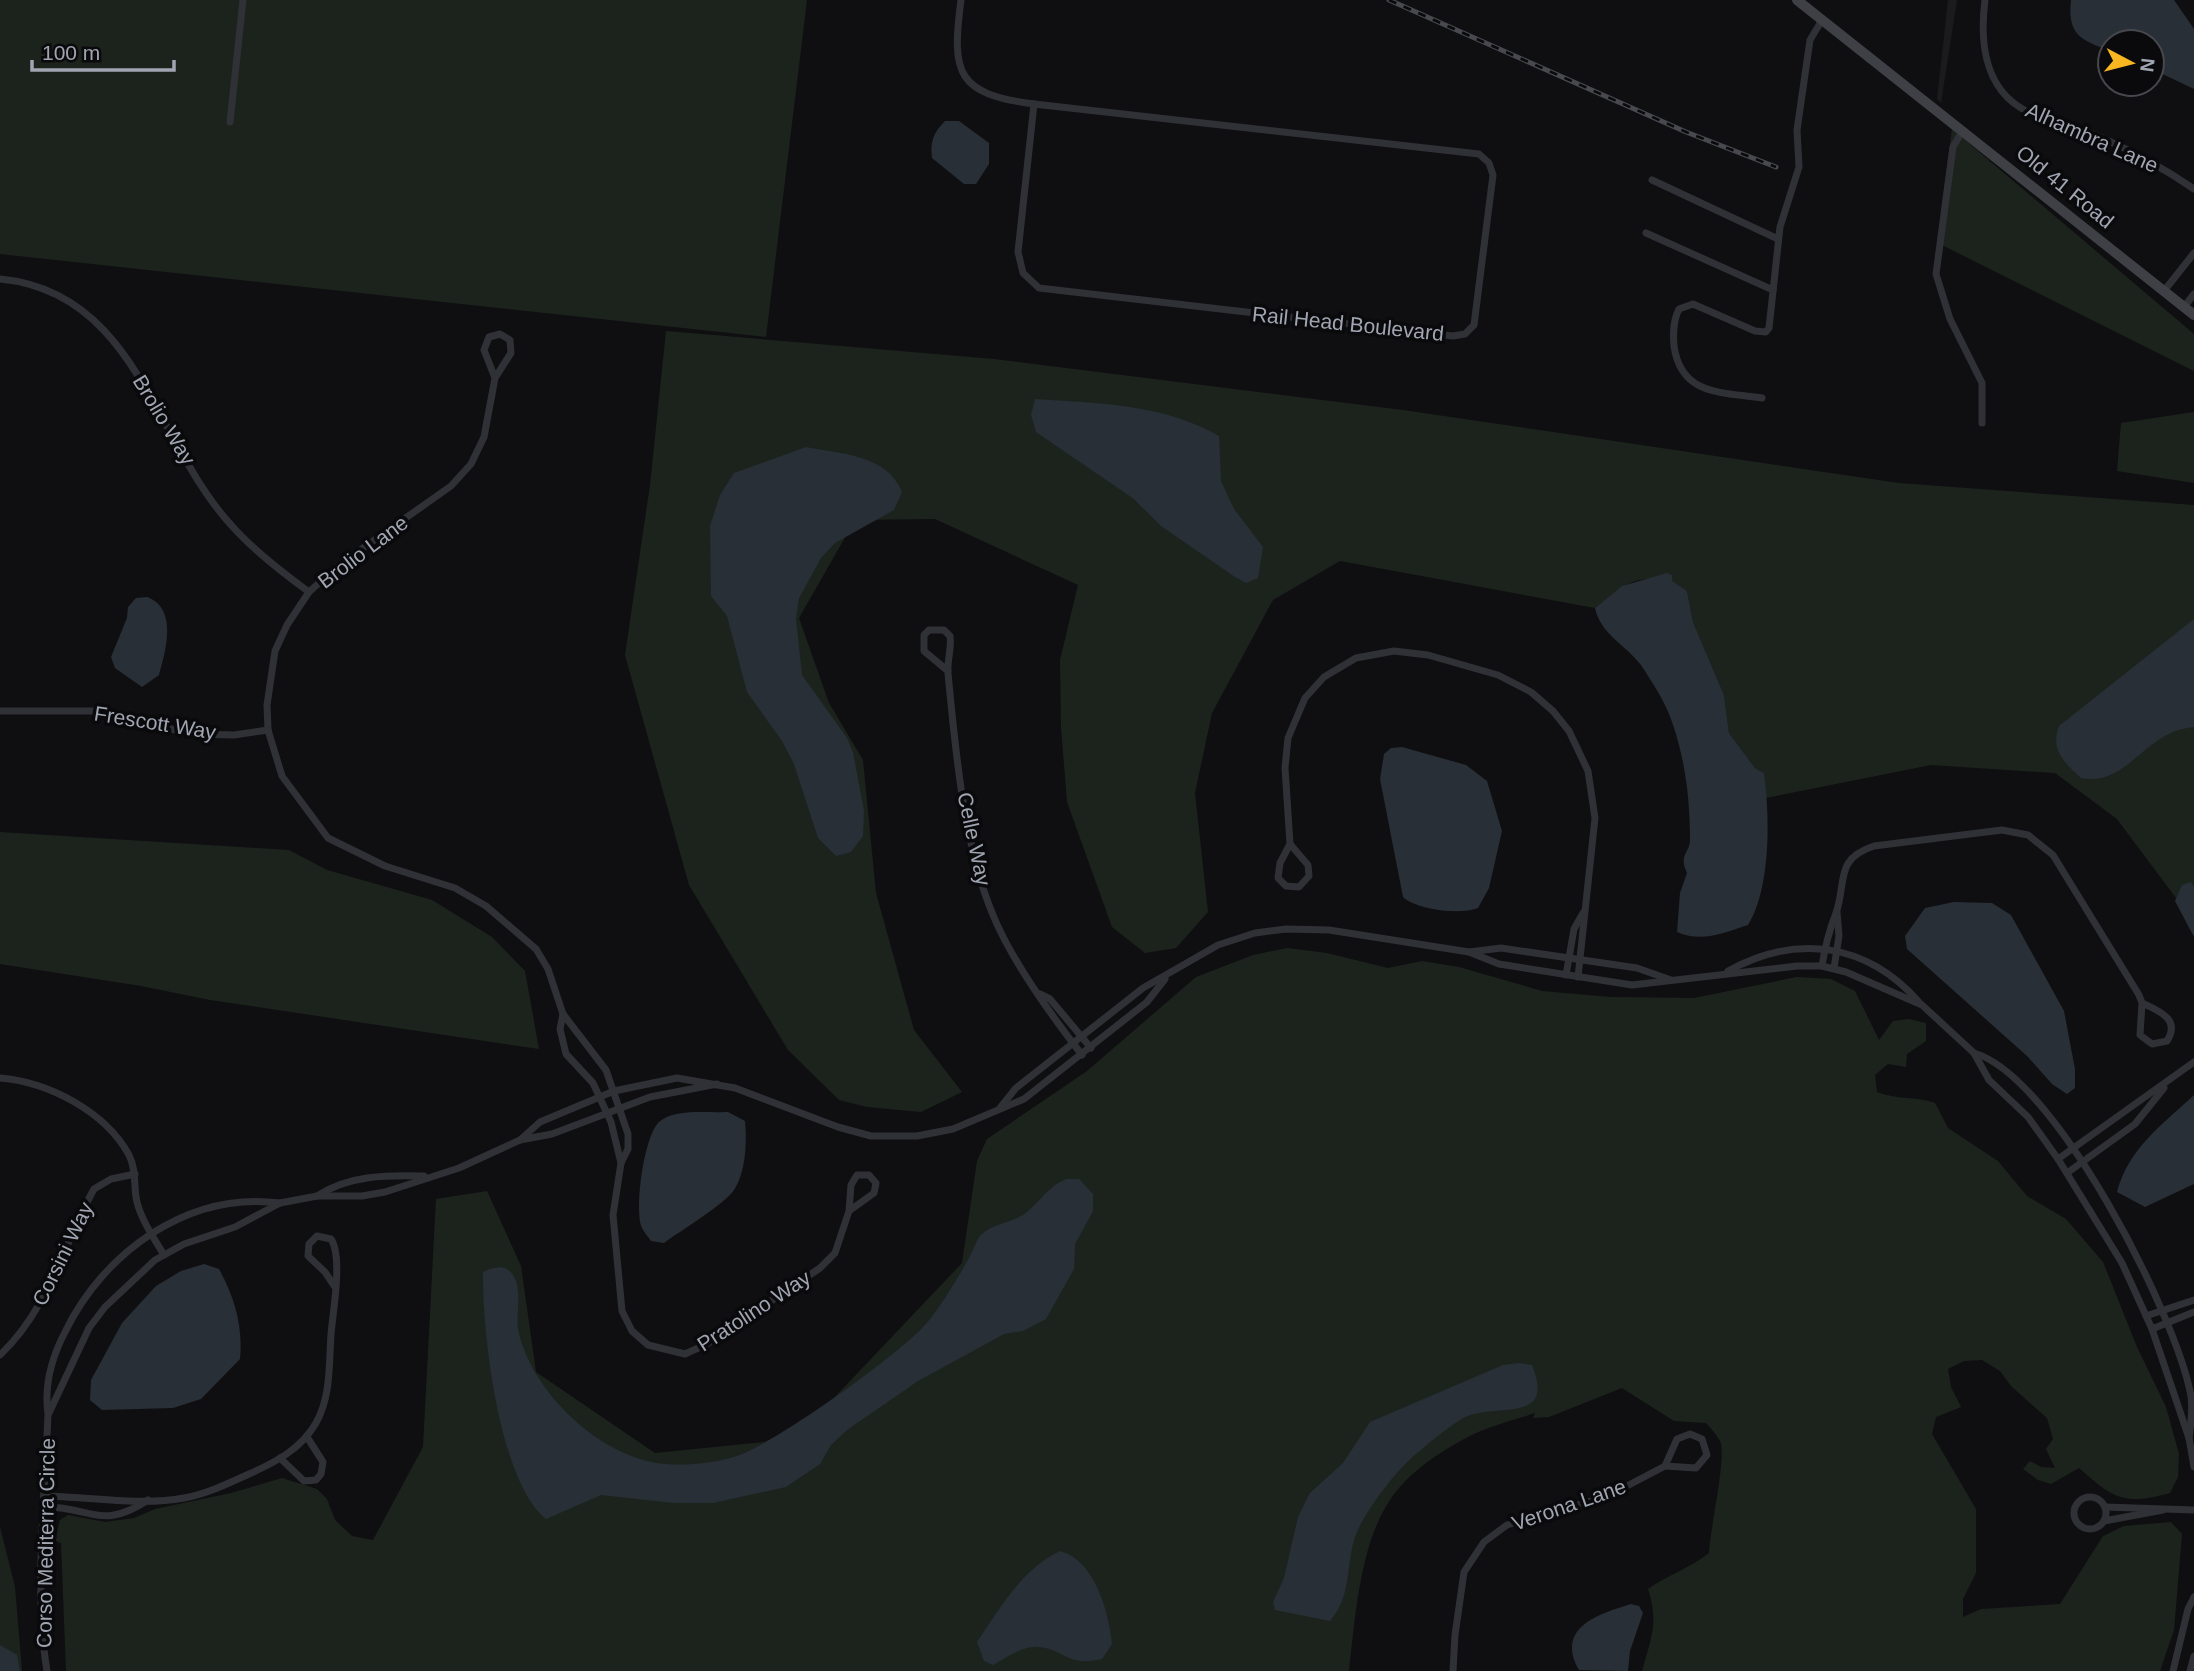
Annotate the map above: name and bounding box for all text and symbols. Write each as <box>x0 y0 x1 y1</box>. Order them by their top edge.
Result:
scale bar <box>32 28 173 72</box>
north arrow <box>2096 28 2166 98</box>
text: 100 m <box>42 41 100 64</box>
text: N <box>2136 57 2159 73</box>
street label: Alhambra Lane <box>2022 98 2162 177</box>
street label: Old 41 Road <box>2012 141 2118 233</box>
street label: Rail Head Boulevard <box>1251 302 1445 345</box>
street label: Brolio Way <box>129 371 200 469</box>
street label: Brolio Lane <box>313 510 412 593</box>
street label: Frescott Way <box>93 702 218 744</box>
street label: Celle Way <box>953 790 996 888</box>
street label: Corsini Way <box>28 1198 98 1309</box>
street label: Pratolino Way <box>693 1265 815 1356</box>
street label: Corso Mediterra Circle <box>32 1438 59 1648</box>
street label: Verona Lane <box>1509 1474 1629 1535</box>

